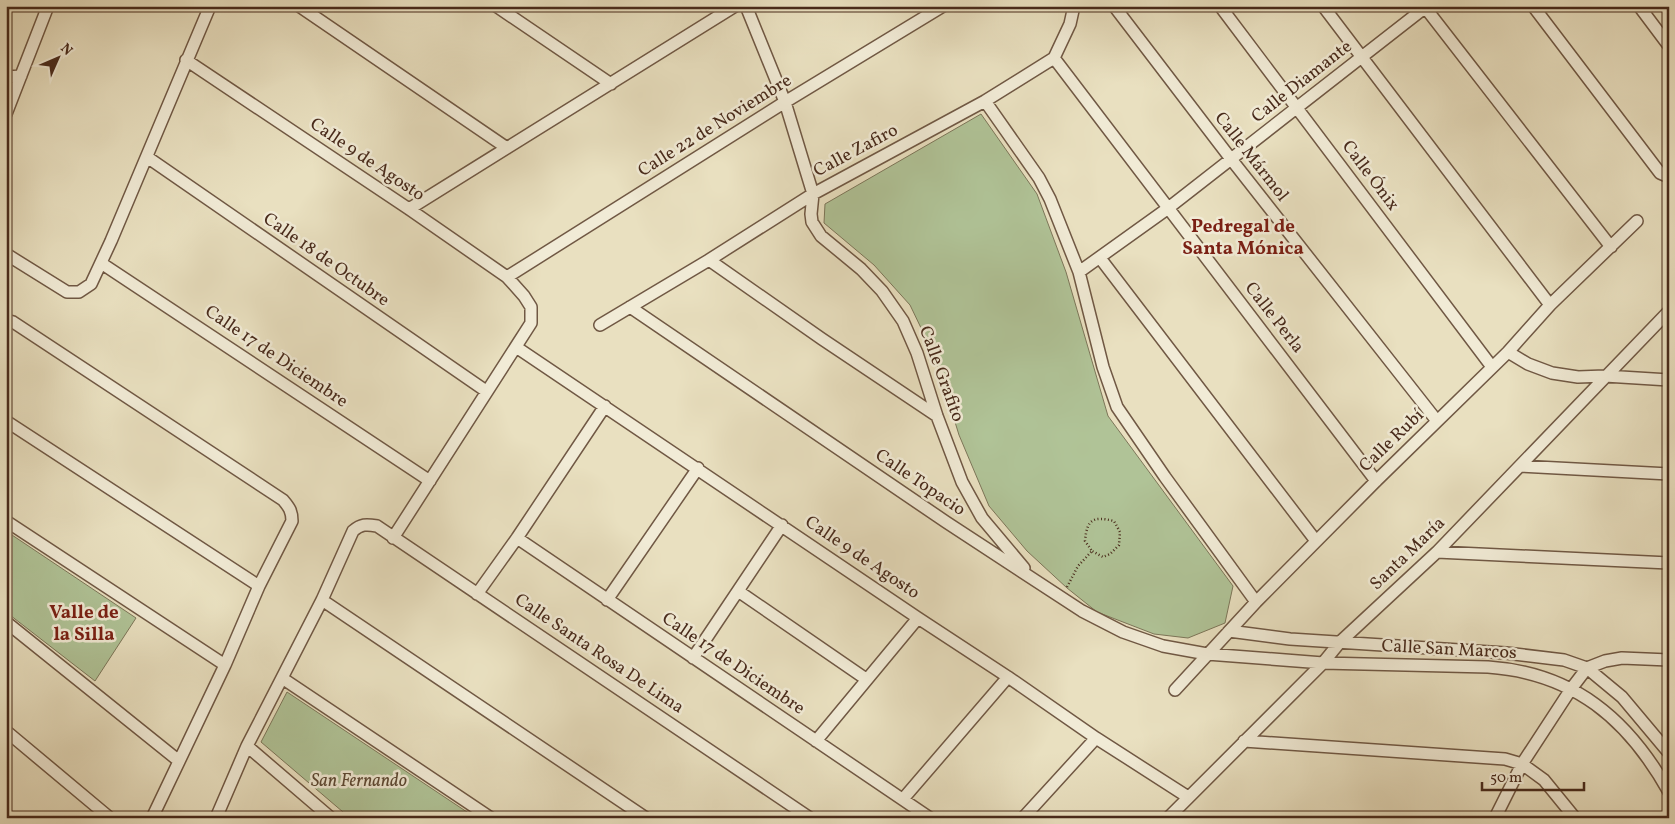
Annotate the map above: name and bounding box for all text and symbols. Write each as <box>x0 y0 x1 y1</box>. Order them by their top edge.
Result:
north arrow <box>32 32 82 82</box>
street label: Calle Diamante <box>1246 35 1358 129</box>
text: N <box>56 40 76 60</box>
street label: Calle 22 de Noviembre <box>633 69 797 183</box>
street label: Calle Mármol <box>1208 107 1294 207</box>
street label: Calle 9 de Agosto <box>305 112 429 208</box>
street label: Calle Zafiro <box>809 118 903 184</box>
street label: Calle Ónix <box>1335 136 1405 216</box>
street label: Calle 18 de Octubre <box>258 207 394 313</box>
district label: Pedregal de Santa Mónica <box>1182 214 1304 262</box>
street label: Calle Perla <box>1238 277 1310 359</box>
street label: Calle 17 de Diciembre <box>200 300 352 414</box>
street label: Calle Grafito <box>912 323 970 425</box>
street label: Calle Rubí <box>1354 403 1430 478</box>
street label: Calle Topacio <box>870 443 970 523</box>
street label: Calle 9 de Agosto <box>800 510 924 606</box>
street label: Santa María <box>1365 512 1451 596</box>
street label: Calle Santa Rosa De Lima <box>509 588 689 720</box>
district label: Valle de la Silla <box>49 600 119 648</box>
street label: Calle 17 de Diciembre <box>657 607 809 721</box>
street label: Calle San Marcos <box>1381 634 1517 666</box>
scale bar <box>1482 759 1585 791</box>
text: 50 m <box>1490 768 1522 789</box>
park label: San Fernando <box>311 769 407 794</box>

